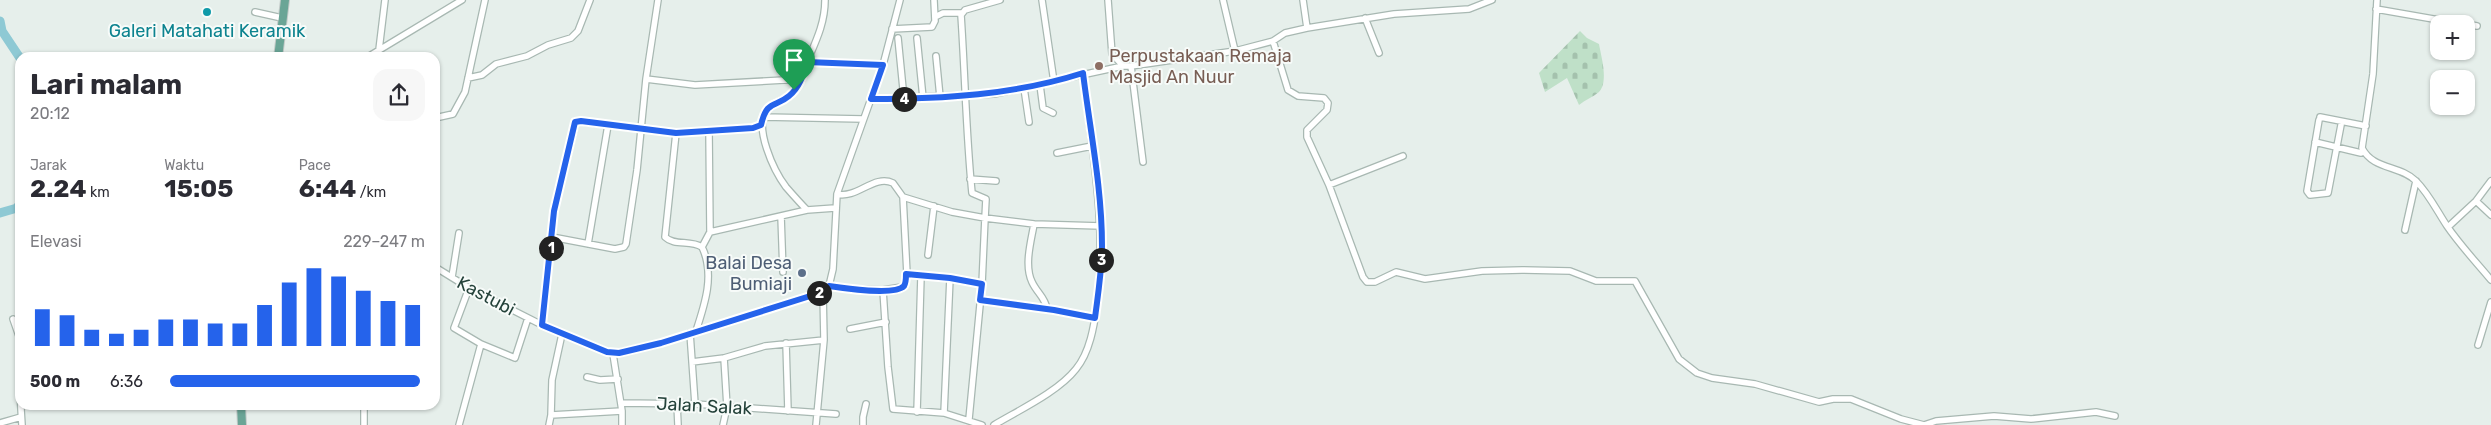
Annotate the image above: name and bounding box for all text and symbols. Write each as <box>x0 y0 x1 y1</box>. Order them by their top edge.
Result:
marker: Galeri Matahati Keramik <box>201 6 213 18</box>
map controls <box>2430 15 2475 115</box>
button: + <box>2430 15 2475 60</box>
place label: Galeri Matahati Keramik <box>109 20 306 42</box>
pin <box>773 39 815 90</box>
place label: Perpustakaan Remaja Masjid An Nuur <box>1109 45 1292 88</box>
icon: arrive <box>780 46 808 74</box>
marker: Perpustakaan Remaja Masjid An Nuur <box>1093 60 1105 72</box>
text: Lari malam <box>30 68 182 101</box>
button: share <box>373 69 425 121</box>
button: − <box>2430 70 2475 115</box>
pin: 4 <box>892 86 916 112</box>
text: 4 <box>900 91 909 108</box>
text: 20:12 <box>30 104 70 123</box>
text: Jarak <box>30 157 67 174</box>
text: Waktu <box>164 157 204 174</box>
text: Pace <box>299 157 331 174</box>
text: 2.24 <box>30 174 87 203</box>
text: 15:05 <box>164 174 233 203</box>
text: 6:44 <box>299 174 356 203</box>
text: km <box>87 184 110 201</box>
text: /km <box>356 184 386 201</box>
text: Elevasi <box>30 232 82 251</box>
text: 229–247 m <box>343 232 425 251</box>
pin: 1 <box>538 236 564 260</box>
text: 1 <box>548 240 555 257</box>
pin: 3 <box>1088 248 1114 272</box>
place label: Balai Desa Bumiaji <box>705 252 792 295</box>
text: 3 <box>1097 252 1106 269</box>
marker: Balai Desa Bumiaji <box>796 267 808 279</box>
street label: Kastubi <box>453 272 519 320</box>
pin: 2 <box>806 280 832 306</box>
text: 2 <box>815 285 824 302</box>
text: 500 m <box>30 372 80 391</box>
text: 6:36 <box>110 372 143 391</box>
street label: Jalan Salak <box>656 393 753 420</box>

